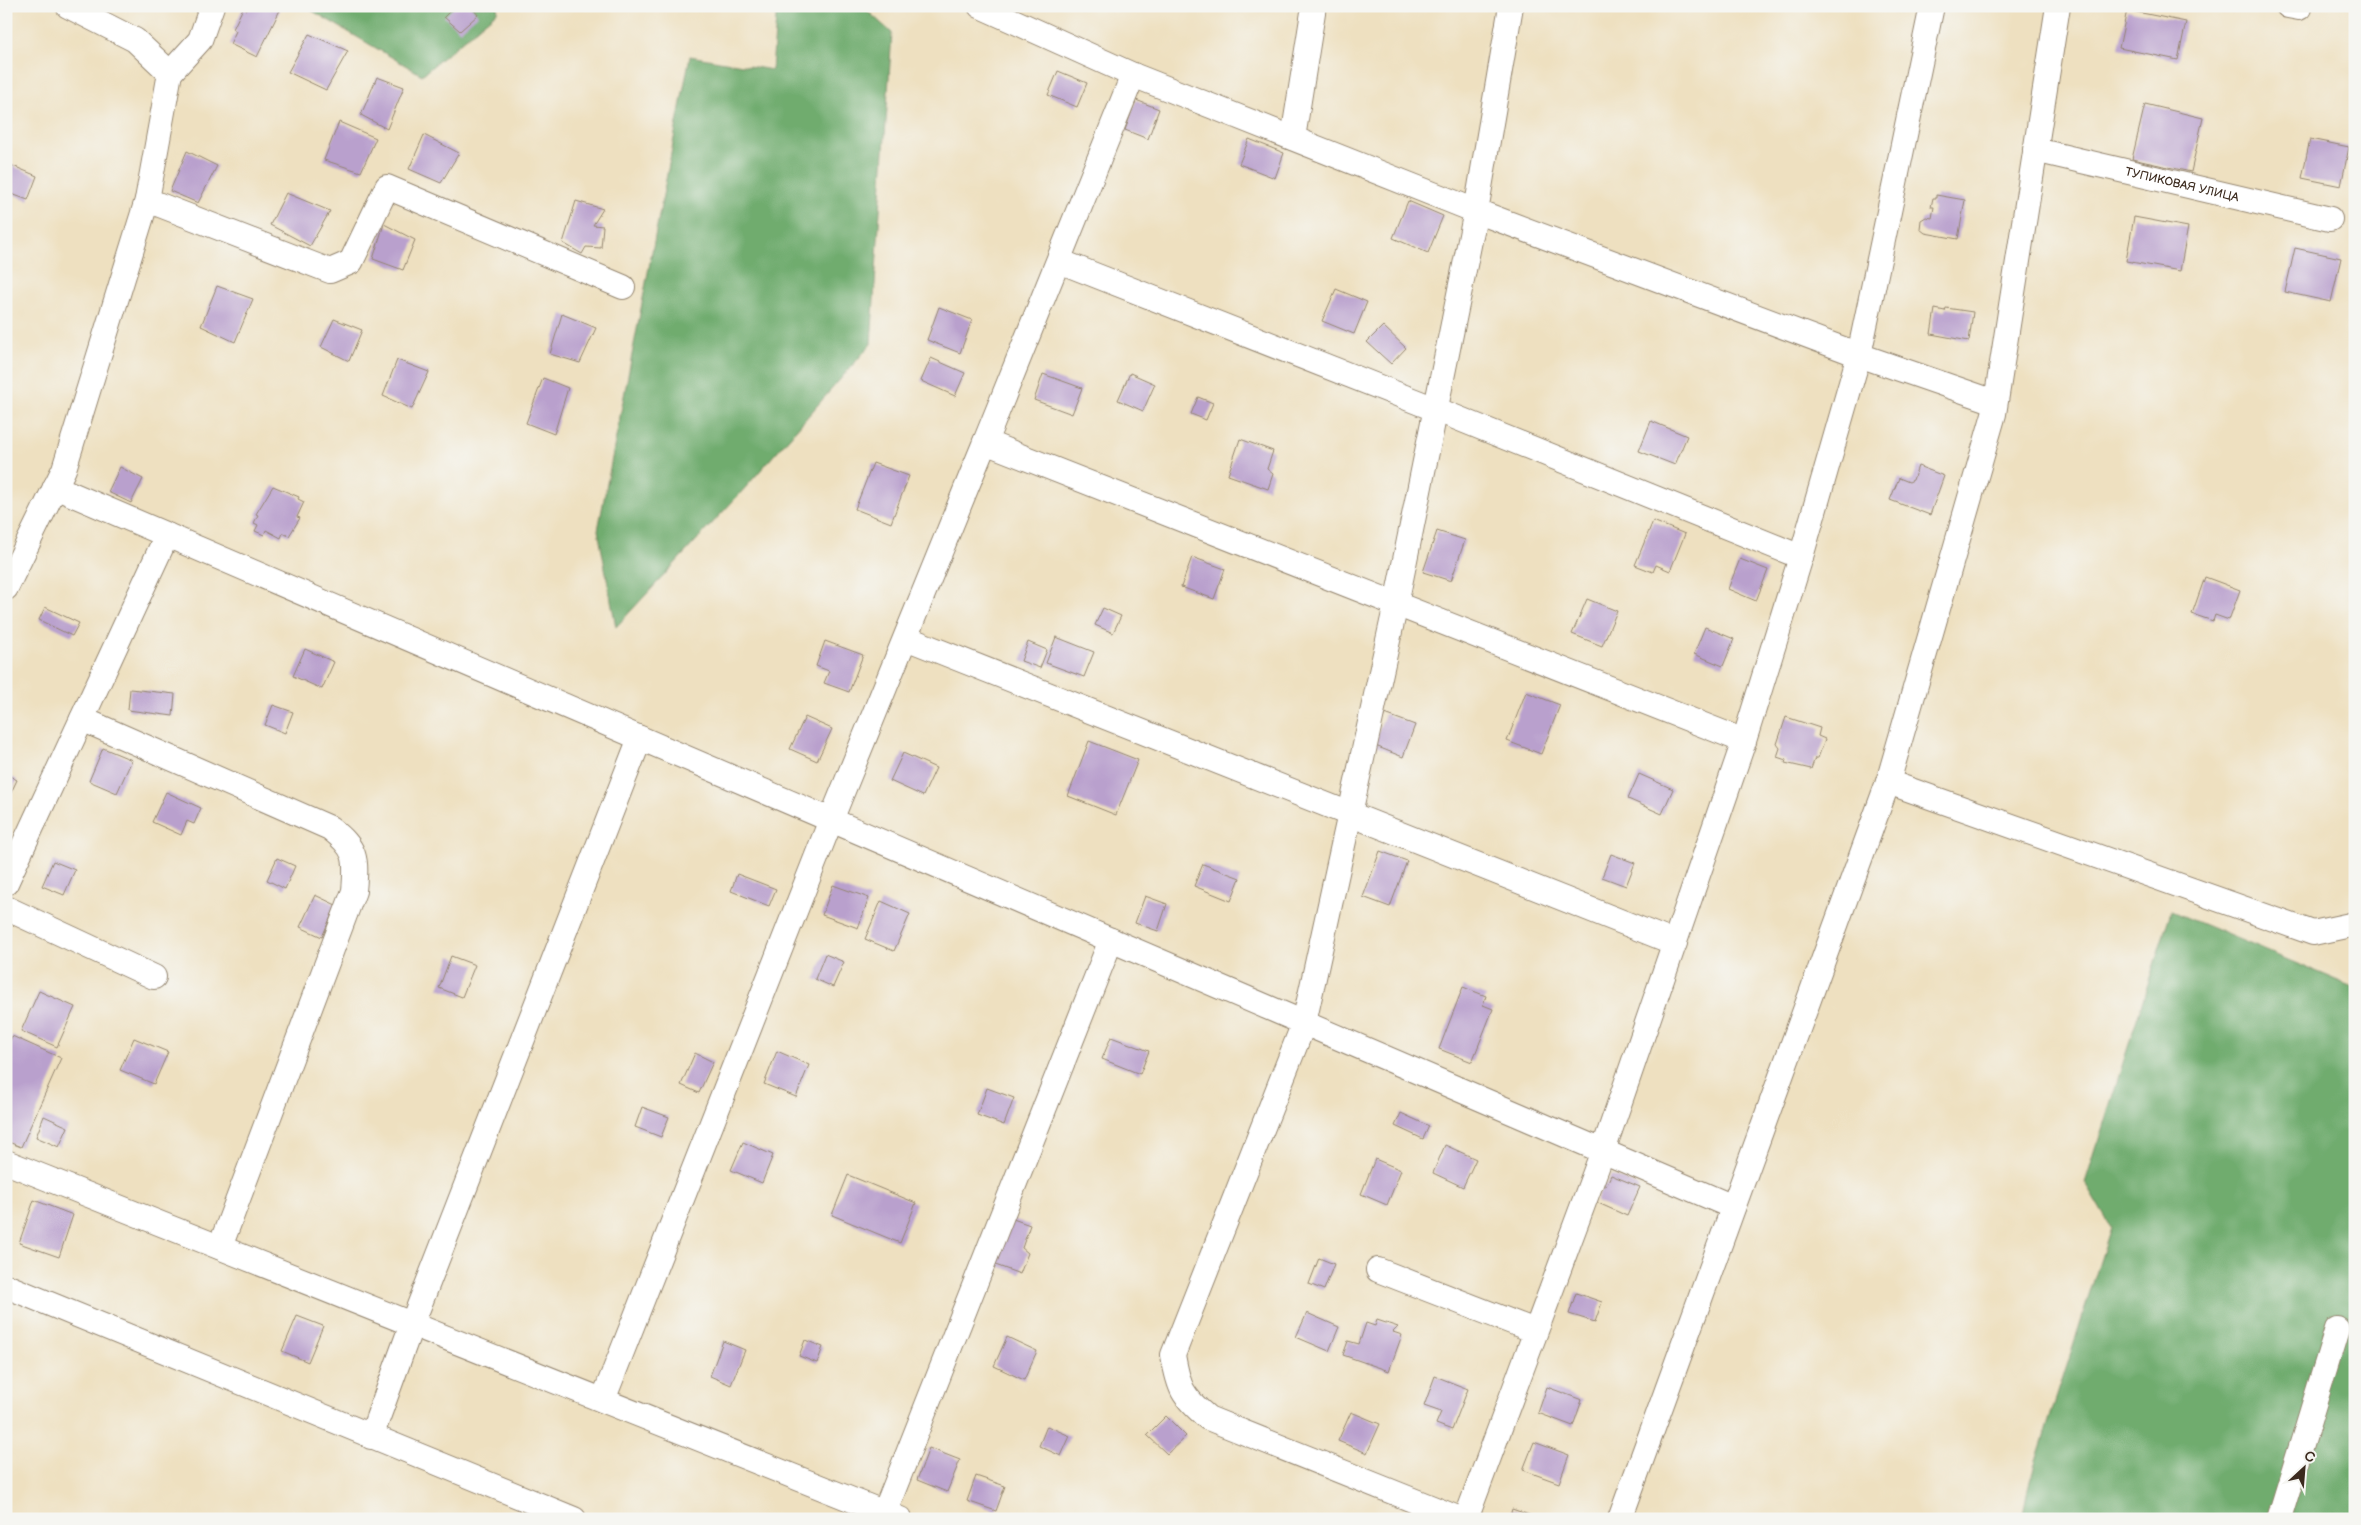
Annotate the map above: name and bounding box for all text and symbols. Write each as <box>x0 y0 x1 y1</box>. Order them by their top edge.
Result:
street label: ТУПИКОВАЯ УЛИЦА <box>2124 164 2241 205</box>
north arrow <box>2278 1442 2328 1492</box>
text: С <box>2301 1447 2318 1467</box>

